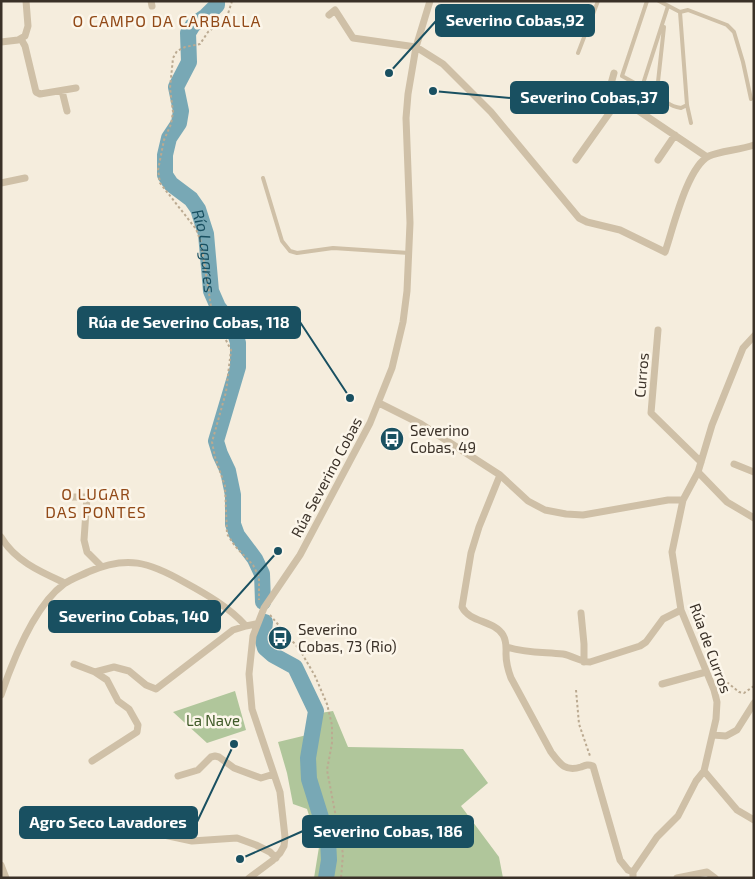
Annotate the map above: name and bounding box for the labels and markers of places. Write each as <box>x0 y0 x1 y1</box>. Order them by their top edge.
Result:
callout: Severino Cobas,92 <box>436 5 594 36</box>
callout: Severino Cobas,37 <box>511 82 668 113</box>
callout: Rúa de Severino Cobas, 118 <box>78 307 300 338</box>
place label: Severino Cobas, 49 <box>410 421 476 456</box>
bus stop icon: Severino Cobas, 49 <box>379 426 405 452</box>
callout: Severino Cobas, 140 <box>49 601 220 632</box>
place label: Severino Cobas, 73 (Rio) <box>298 620 397 655</box>
bus stop icon: Severino Cobas, 73 (Rio) <box>267 625 293 651</box>
callout: Agro Seco Lavadores <box>20 807 197 838</box>
callout: Severino Cobas, 186 <box>303 816 473 847</box>

